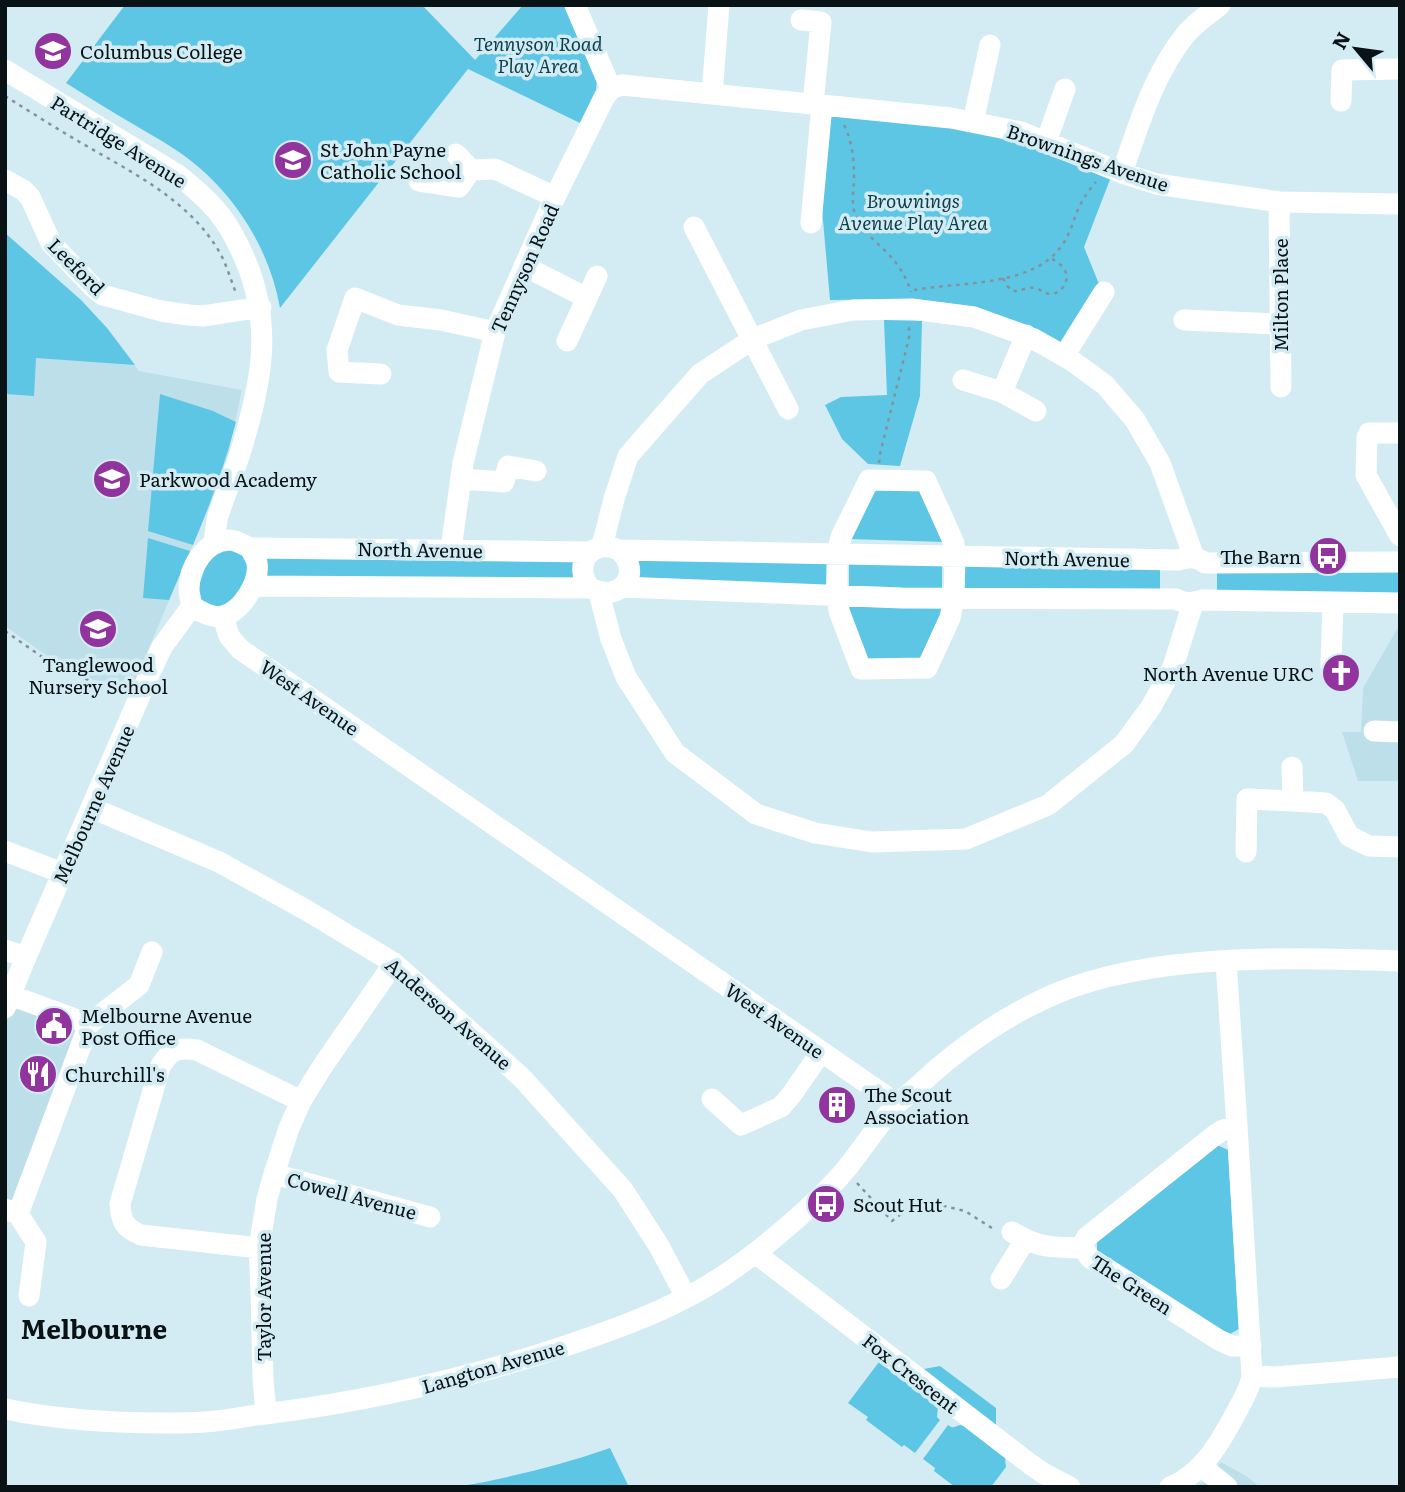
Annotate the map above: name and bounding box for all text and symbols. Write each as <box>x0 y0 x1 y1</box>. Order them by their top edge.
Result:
north arrow <box>1321 14 1391 84</box>
text: N <box>1324 26 1356 54</box>
park label: Tennyson Road Play Area <box>473 29 603 79</box>
school or university icon: Columbus College <box>32 30 74 72</box>
place label: Columbus College <box>80 37 243 65</box>
street label: Partridge Avenue <box>46 88 192 194</box>
street label: Brownings Avenue <box>1003 116 1173 198</box>
place label: St John Payne Catholic School <box>320 135 461 185</box>
school or university icon: St John Payne Catholic School <box>272 139 314 181</box>
park label: Brownings Avenue Play Area <box>838 186 988 236</box>
street label: Tennyson Road <box>483 199 565 337</box>
street label: Leeford <box>42 231 112 301</box>
street label: Milton Place <box>1266 238 1294 352</box>
school or university icon: Parkwood Academy <box>91 458 133 500</box>
place label: Parkwood Academy <box>139 465 317 493</box>
street label: North Avenue <box>357 534 483 564</box>
bus stop icon: The Barn <box>1307 535 1349 577</box>
place label: The Barn <box>1220 542 1301 570</box>
street label: North Avenue <box>1004 543 1130 573</box>
school or university icon: Tanglewood Nursery School <box>77 608 119 650</box>
place label: Tanglewood Nursery School <box>28 650 168 700</box>
street label: West Avenue <box>255 652 365 742</box>
church icon: North Avenue URC <box>1320 652 1362 694</box>
place label: North Avenue URC <box>1143 659 1314 687</box>
street label: Melbourne Avenue <box>45 720 141 888</box>
street label: Anderson Avenue <box>380 950 518 1076</box>
street label: West Avenue <box>720 975 830 1065</box>
place label: Melbourne Avenue Post Office <box>81 1001 252 1051</box>
public building icon: Melbourne Avenue Post Office <box>33 1005 75 1047</box>
restaurant icon: Churchill's <box>17 1053 59 1095</box>
place label: Churchill's <box>65 1060 165 1088</box>
place label: The Scout Association <box>864 1080 969 1130</box>
building icon: The Scout Association <box>816 1084 858 1126</box>
street label: Cowell Avenue <box>284 1164 420 1226</box>
bus stop icon: Scout Hut <box>805 1183 847 1225</box>
place label: Scout Hut <box>853 1190 943 1218</box>
street label: Taylor Avenue <box>249 1232 277 1361</box>
street label: The Green <box>1086 1247 1178 1321</box>
district label: Melbourne <box>21 1308 167 1347</box>
street label: Fox Crescent <box>857 1326 965 1420</box>
street label: Langton Avenue <box>419 1332 568 1400</box>

